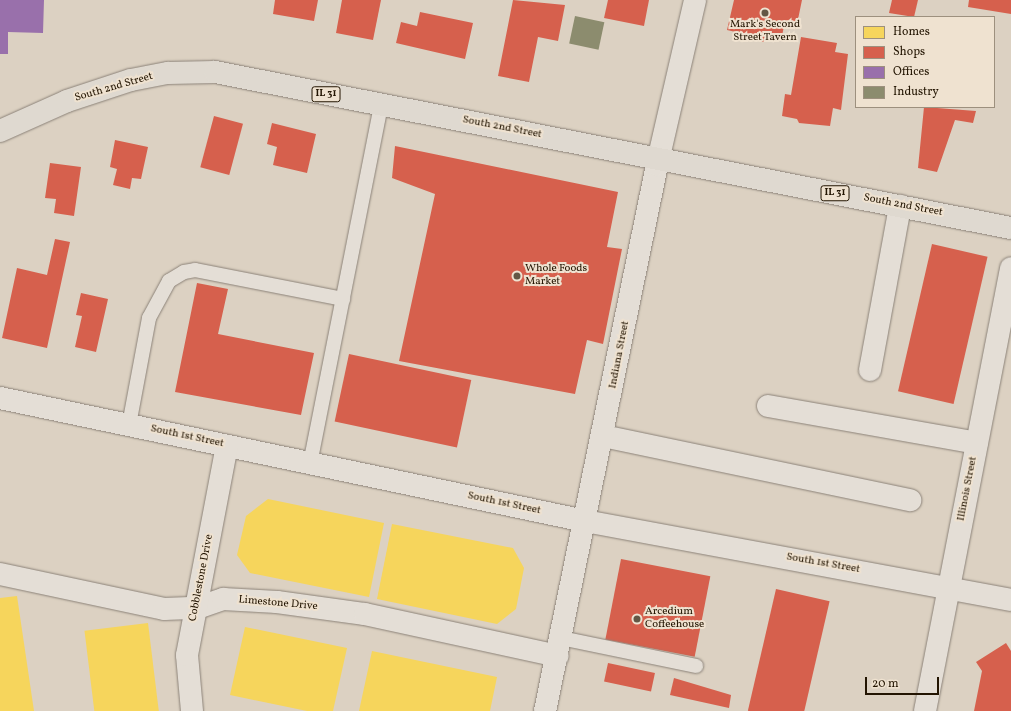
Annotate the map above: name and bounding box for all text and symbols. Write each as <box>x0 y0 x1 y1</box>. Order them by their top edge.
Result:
marker: Mark's Second Street Tavern <box>760 8 770 18</box>
legend <box>855 16 995 108</box>
place label: Mark's Second Street Tavern <box>730 19 800 45</box>
text: Homes <box>893 24 930 40</box>
text: Shops <box>893 44 925 60</box>
text: Offices <box>893 64 929 80</box>
street label: South 2nd Street <box>74 71 154 105</box>
text: Industry <box>893 84 939 100</box>
road number: IL 31 <box>311 86 341 102</box>
street label: South 2nd Street <box>461 114 543 142</box>
road number: IL 31 <box>820 185 850 201</box>
street label: South 2nd Street <box>862 192 944 220</box>
place label: Whole Foods Market <box>525 263 587 289</box>
marker: Whole Foods Market <box>512 271 522 281</box>
street label: Indiana Street <box>607 320 633 390</box>
street label: South 1st Street <box>149 423 225 451</box>
street label: Illinois Street <box>955 456 981 522</box>
street label: South 1st Street <box>466 490 542 518</box>
street label: Cobblestone Drive <box>187 533 217 623</box>
street label: South 1st Street <box>785 551 861 577</box>
street label: Limestone Drive <box>238 594 318 614</box>
place label: Arcedium Coffeehouse <box>645 606 704 632</box>
marker: Arcedium Coffeehouse <box>632 614 642 624</box>
scale bar <box>867 669 941 695</box>
text: 20 m <box>872 676 899 692</box>

